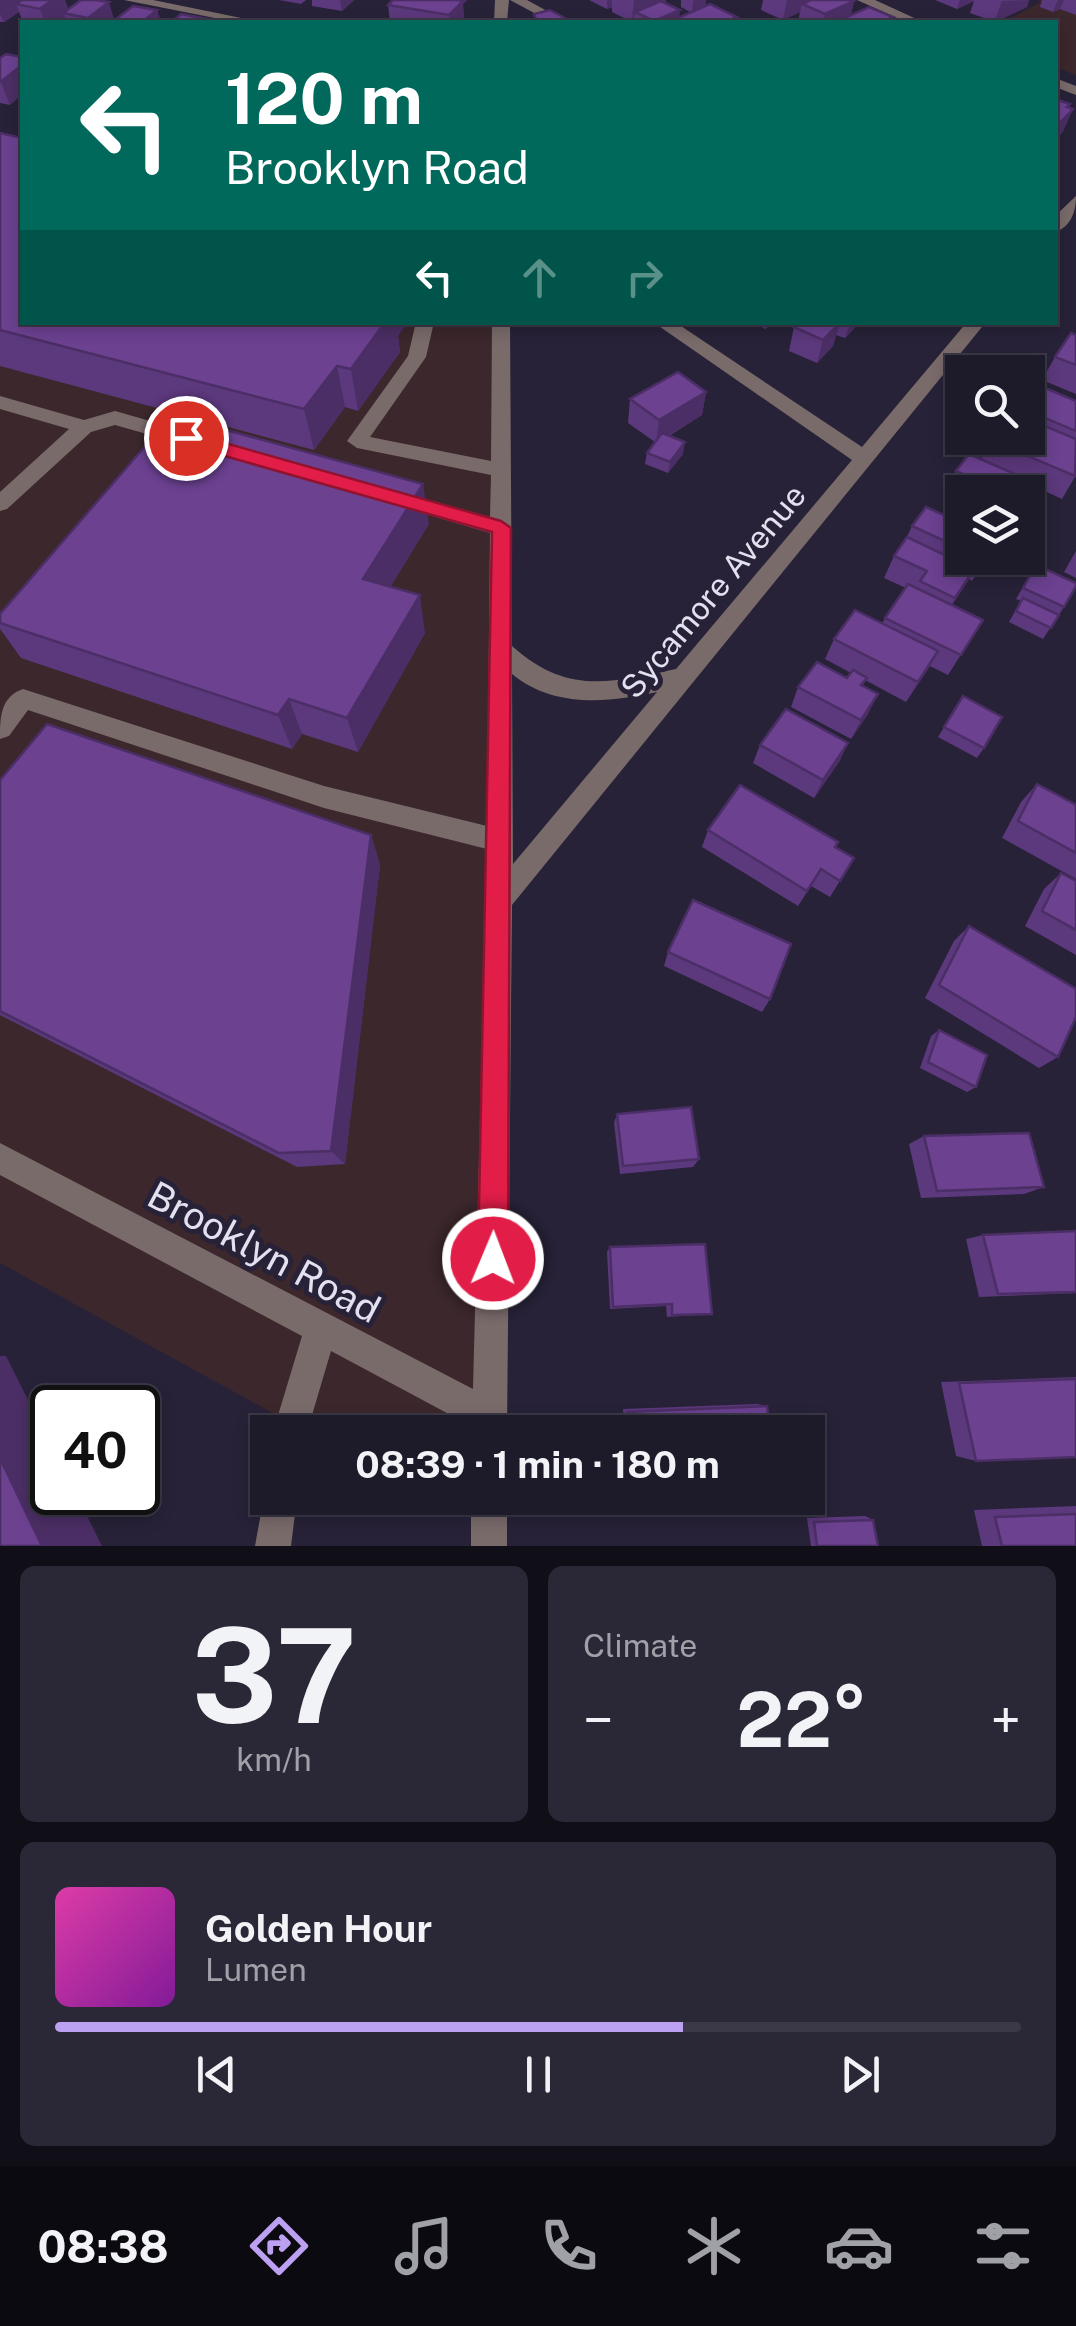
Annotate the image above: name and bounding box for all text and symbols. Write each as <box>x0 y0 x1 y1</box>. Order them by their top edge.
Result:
text: 120 m <box>225 57 423 140</box>
icon: left <box>60 60 190 190</box>
text: Brooklyn Road <box>225 141 529 194</box>
icon: left <box>407 250 462 305</box>
icon: ahead <box>512 250 567 305</box>
icon: right <box>617 250 672 305</box>
map controls <box>945 355 1045 575</box>
button: search <box>945 355 1045 455</box>
pin <box>144 396 229 481</box>
icon: arrive <box>159 411 214 466</box>
button: layers <box>945 475 1045 575</box>
street label: Sycamore Avenue <box>613 477 813 705</box>
street label: Brooklyn Road <box>140 1172 388 1332</box>
position arrow <box>441 1207 545 1311</box>
speed limit sign: 40 <box>30 1385 160 1515</box>
text: 08:39 · 1 min · 180 m <box>355 1442 720 1487</box>
text: 37 <box>191 1600 357 1752</box>
text: Climate <box>583 1627 697 1664</box>
text: 22° <box>737 1676 867 1764</box>
text: − <box>583 1688 614 1752</box>
text: + <box>991 1688 1021 1752</box>
text: km/h <box>236 1741 312 1778</box>
text: Golden Hour <box>205 1906 432 1951</box>
text: Lumen <box>205 1951 307 1988</box>
icon: previous <box>189 2047 244 2102</box>
icon: pause <box>511 2047 566 2102</box>
icon: next <box>833 2047 888 2102</box>
icon: directions <box>244 2211 314 2281</box>
icon: music <box>389 2211 459 2281</box>
icon: phone <box>534 2211 604 2281</box>
icon: climate <box>679 2211 749 2281</box>
icon: car <box>824 2211 894 2281</box>
icon: filters <box>968 2211 1038 2281</box>
text: 08:38 <box>37 2220 169 2273</box>

